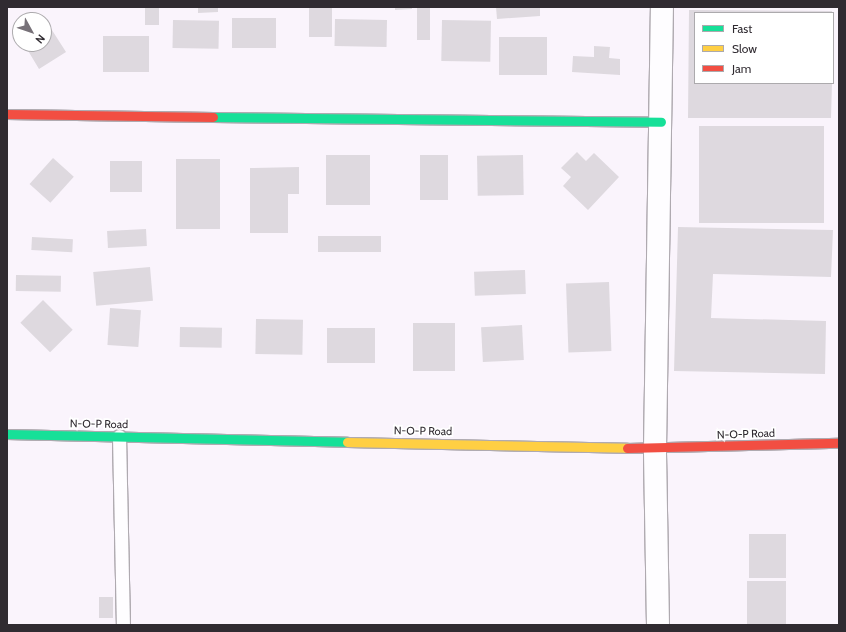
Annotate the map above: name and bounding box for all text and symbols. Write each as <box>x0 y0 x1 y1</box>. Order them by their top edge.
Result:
north arrow <box>12 12 52 52</box>
legend <box>694 12 834 84</box>
text: Fast <box>732 21 752 36</box>
text: N <box>33 32 48 47</box>
text: Slow <box>732 41 757 56</box>
text: Jam <box>732 61 751 76</box>
street label: N-O-P Road <box>70 417 128 431</box>
street label: N-O-P Road <box>394 424 452 438</box>
street label: N-O-P Road <box>717 426 775 442</box>

